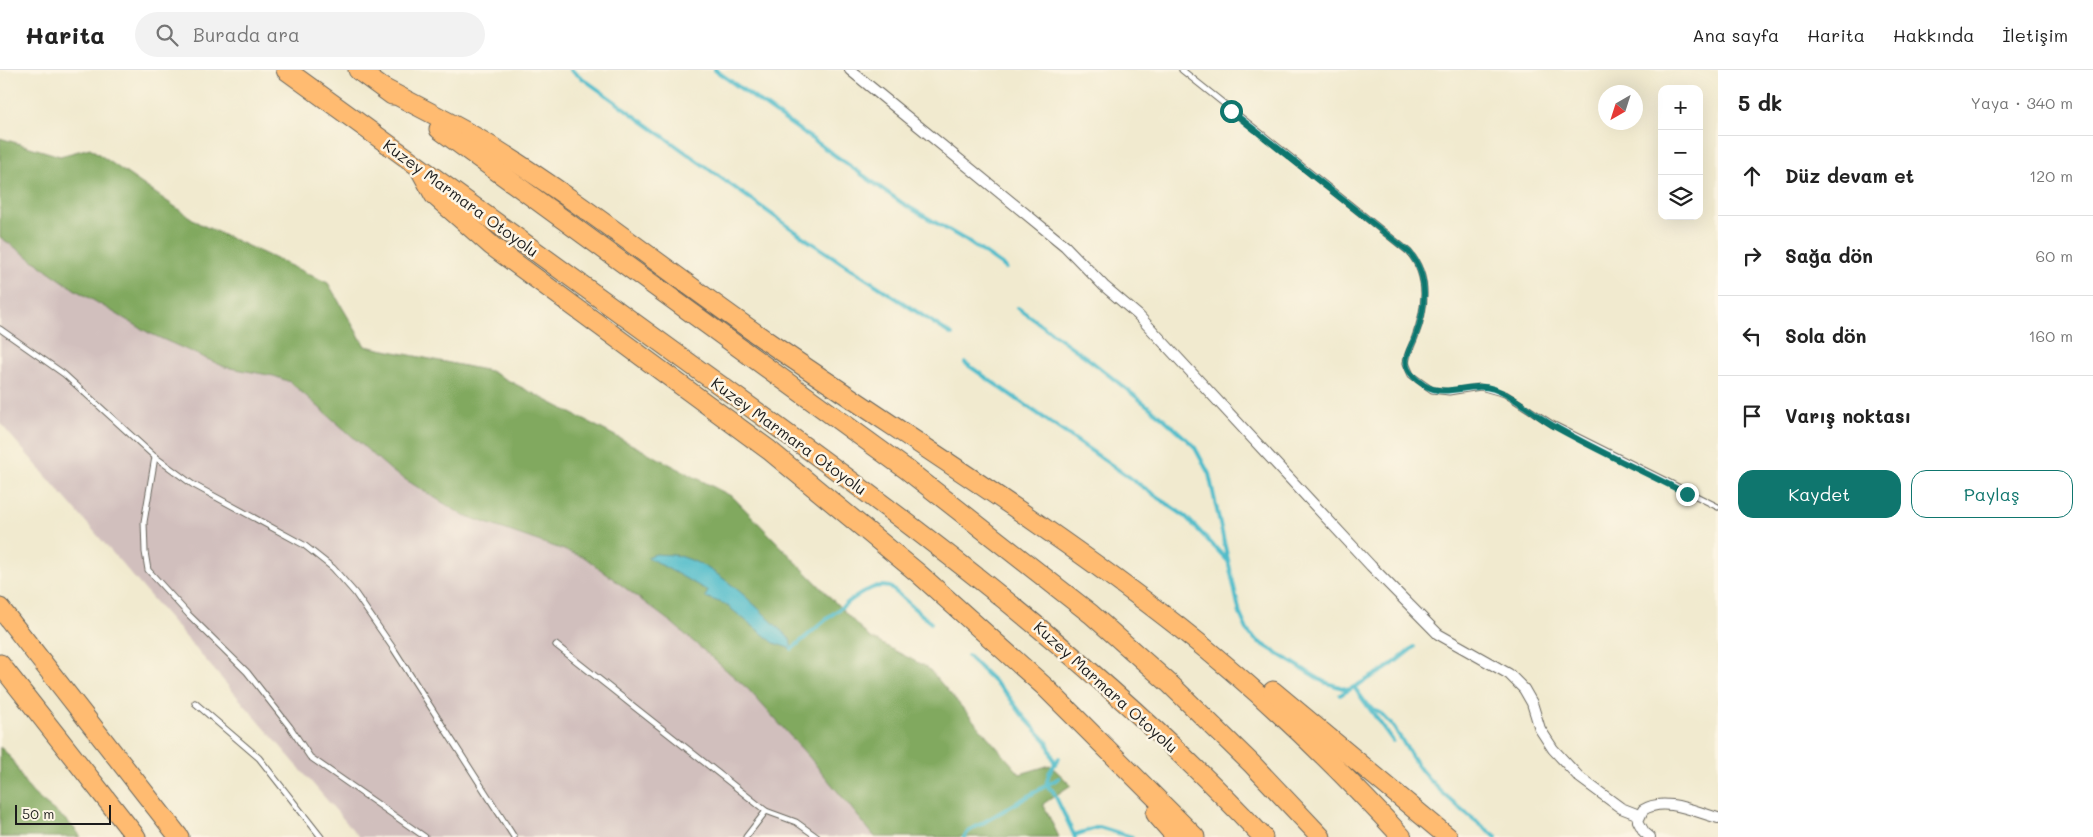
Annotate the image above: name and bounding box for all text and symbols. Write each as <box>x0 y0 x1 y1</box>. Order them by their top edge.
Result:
search box <box>135 12 485 57</box>
text: Harita <box>25 19 105 50</box>
icon: search <box>153 21 181 49</box>
text: Burada ara <box>193 22 300 47</box>
text: Ana sayfa <box>1692 23 1779 47</box>
text: Harita <box>1807 23 1865 47</box>
text: Hakkında <box>1893 23 1974 47</box>
text: İletişim <box>2002 23 2068 47</box>
north arrow <box>1598 85 1643 130</box>
map controls <box>1658 85 1703 220</box>
button: + <box>1658 85 1703 130</box>
text: 5 dk <box>1738 89 1782 116</box>
text: Yaya · 340 m <box>1971 92 2073 113</box>
route start <box>1220 100 1243 123</box>
button: − <box>1658 130 1703 175</box>
street label: Kuzey Marmara Otoyolu <box>379 134 543 261</box>
icon: ahead <box>1738 162 1766 190</box>
text: Düz devam et <box>1785 163 1914 188</box>
text: 120 m <box>2029 165 2073 186</box>
button: layers <box>1658 175 1703 220</box>
icon: right <box>1738 242 1766 270</box>
text: Sağa dön <box>1785 243 1873 268</box>
text: 60 m <box>2036 245 2073 266</box>
icon: left <box>1738 322 1766 350</box>
text: Sola dön <box>1785 323 1867 348</box>
text: 160 m <box>2028 325 2073 346</box>
street label: Kuzey Marmara Otoyolu <box>707 372 871 499</box>
icon: arrive <box>1738 402 1766 430</box>
text: Varış noktası <box>1785 403 1911 428</box>
button: Kaydet <box>1738 470 1901 518</box>
button: Paylaş <box>1911 470 2073 518</box>
route end <box>1676 483 1699 506</box>
street label: Kuzey Marmara Otoyolu <box>1030 616 1183 757</box>
scale bar <box>15 802 111 825</box>
text: 50 m <box>22 804 54 823</box>

